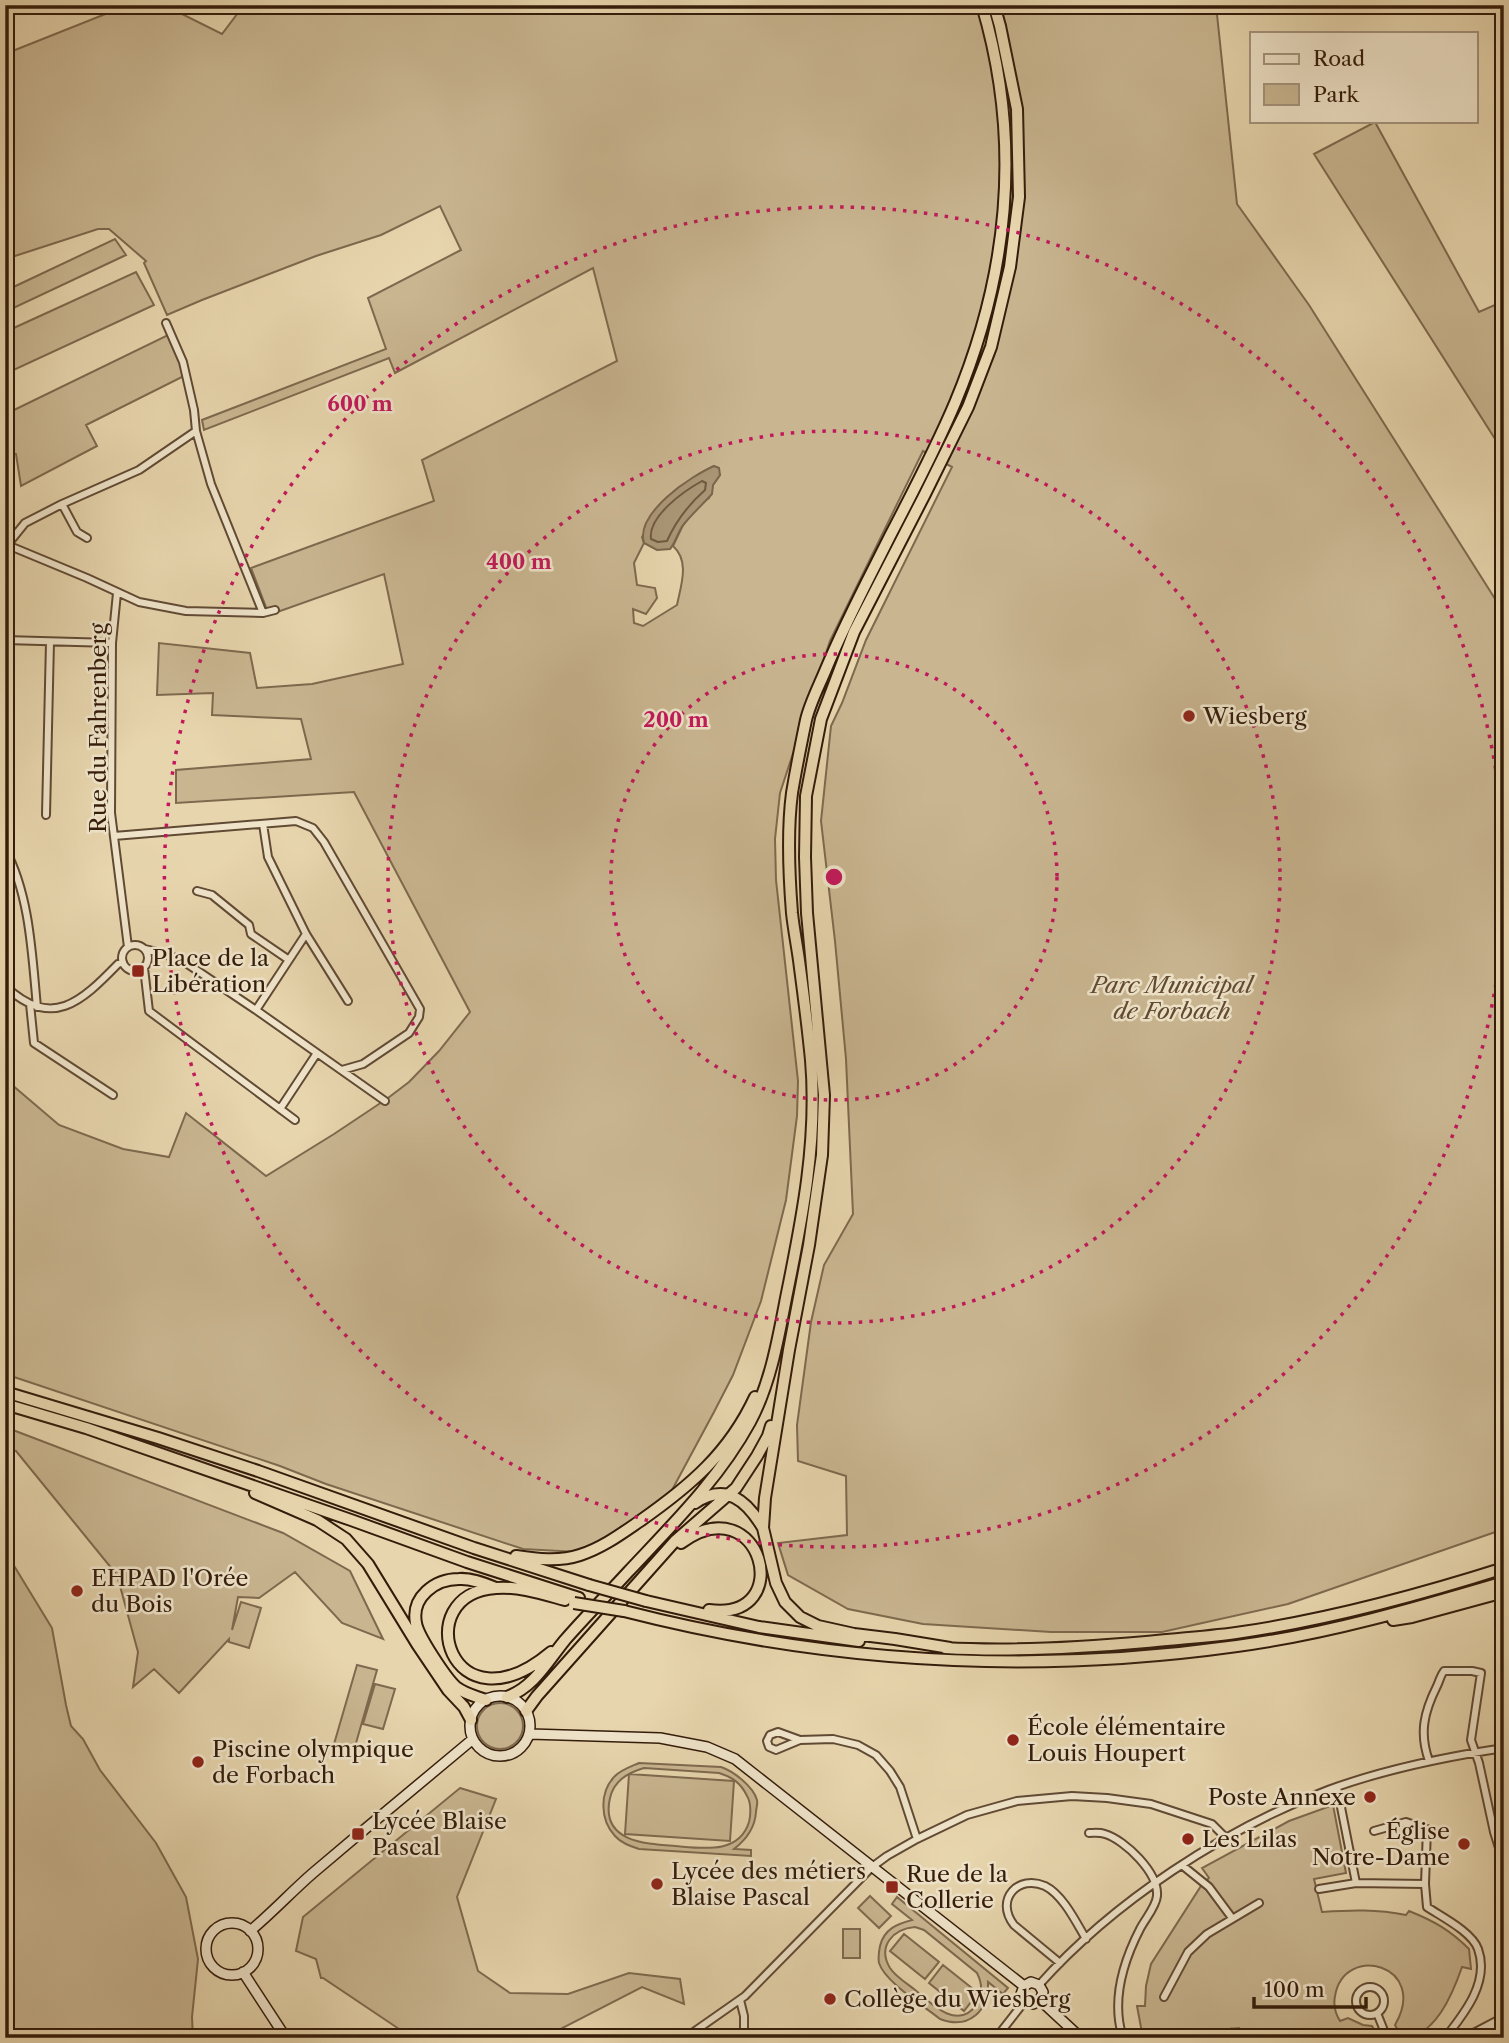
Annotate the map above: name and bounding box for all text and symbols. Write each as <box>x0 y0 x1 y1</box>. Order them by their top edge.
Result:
legend <box>1250 32 1478 122</box>
text: Road <box>1313 46 1365 71</box>
text: Park <box>1313 82 1359 107</box>
text: 600 m <box>327 391 393 416</box>
text: 400 m <box>486 549 552 574</box>
street label: Rue du Fahrenberg <box>84 622 112 833</box>
place label: Wiesberg <box>1202 702 1307 730</box>
text: 200 m <box>643 707 709 732</box>
marker: Wiesberg <box>1181 708 1197 724</box>
centre of rings <box>822 865 846 889</box>
place label: Place de la Libération <box>152 944 270 998</box>
marker: Place de la Libération <box>130 963 146 979</box>
park label: Parc Municipal de Forbach <box>1089 971 1256 1025</box>
place label: EHPAD l'Orée du Bois <box>91 1564 248 1618</box>
marker: EHPAD l'Orée du Bois <box>69 1583 85 1599</box>
place label: École élémentaire Louis Houpert <box>1027 1713 1226 1767</box>
marker: École élémentaire Louis Houpert <box>1005 1732 1021 1748</box>
place label: Piscine olympique de Forbach <box>212 1735 414 1789</box>
marker: Piscine olympique de Forbach <box>190 1754 206 1770</box>
place label: Poste Annexe <box>1208 1783 1356 1811</box>
marker: Poste Annexe <box>1362 1789 1378 1805</box>
place label: Lycée Blaise Pascal <box>372 1807 507 1861</box>
place label: Église Notre-Dame <box>1312 1817 1450 1871</box>
place label: Les Lilas <box>1202 1825 1297 1853</box>
marker: Lycée Blaise Pascal <box>350 1826 366 1842</box>
marker: Les Lilas <box>1180 1831 1196 1847</box>
marker: Église Notre-Dame <box>1456 1836 1472 1852</box>
place label: Lycée des métiers Blaise Pascal <box>671 1857 866 1911</box>
place label: Rue de la Collerie <box>906 1860 1009 1914</box>
marker: Lycée des métiers Blaise Pascal <box>649 1876 665 1892</box>
marker: Rue de la Collerie <box>884 1879 900 1895</box>
scale bar <box>1254 1966 1366 2010</box>
text: 100 m <box>1264 1977 1325 2002</box>
place label: Collège du Wiesberg <box>844 1985 1071 2013</box>
marker: Collège du Wiesberg <box>822 1991 838 2007</box>

